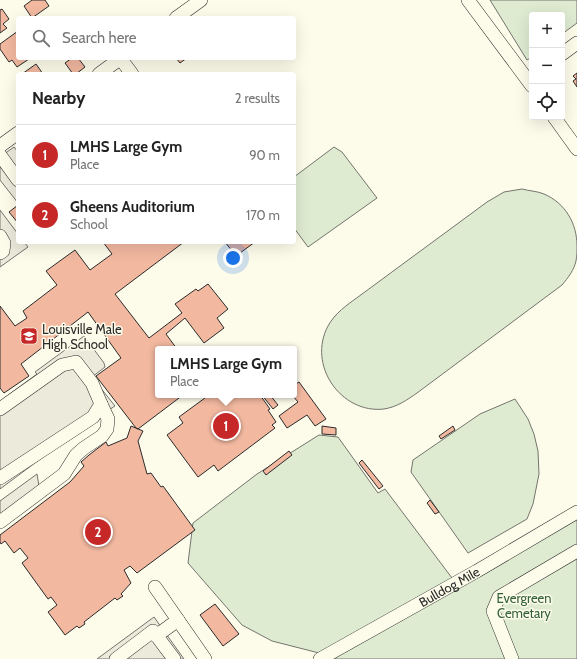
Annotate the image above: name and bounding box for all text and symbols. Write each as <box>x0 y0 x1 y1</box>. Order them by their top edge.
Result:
map controls <box>529 12 565 120</box>
button: + <box>529 12 565 48</box>
search box <box>16 16 296 60</box>
icon: search <box>30 27 52 49</box>
text: Search here <box>62 29 137 47</box>
button: − <box>529 48 565 84</box>
button: locate <box>529 84 565 120</box>
text: Nearby <box>32 88 85 108</box>
text: 2 results <box>235 90 280 106</box>
text: LMHS Large Gym <box>70 138 182 156</box>
text: 1 <box>43 147 47 163</box>
text: 90 m <box>249 147 280 163</box>
text: Place <box>70 156 99 172</box>
text: Gheens Auditorium <box>70 198 195 216</box>
text: 2 <box>42 207 48 223</box>
text: 170 m <box>246 207 280 223</box>
text: School <box>70 216 108 232</box>
your location <box>223 248 243 268</box>
place label: Louisville Male High School <box>42 321 122 352</box>
school or university icon: Louisville Male High School <box>19 326 39 346</box>
popup <box>155 346 297 398</box>
text: LMHS Large Gym <box>170 355 282 373</box>
text: Place <box>170 373 199 389</box>
pin: 1 <box>213 411 239 441</box>
pin: 2 <box>85 517 111 547</box>
street label: Bulldog Mile <box>416 563 483 610</box>
park label: Evergreen Cemetary <box>497 590 551 621</box>

